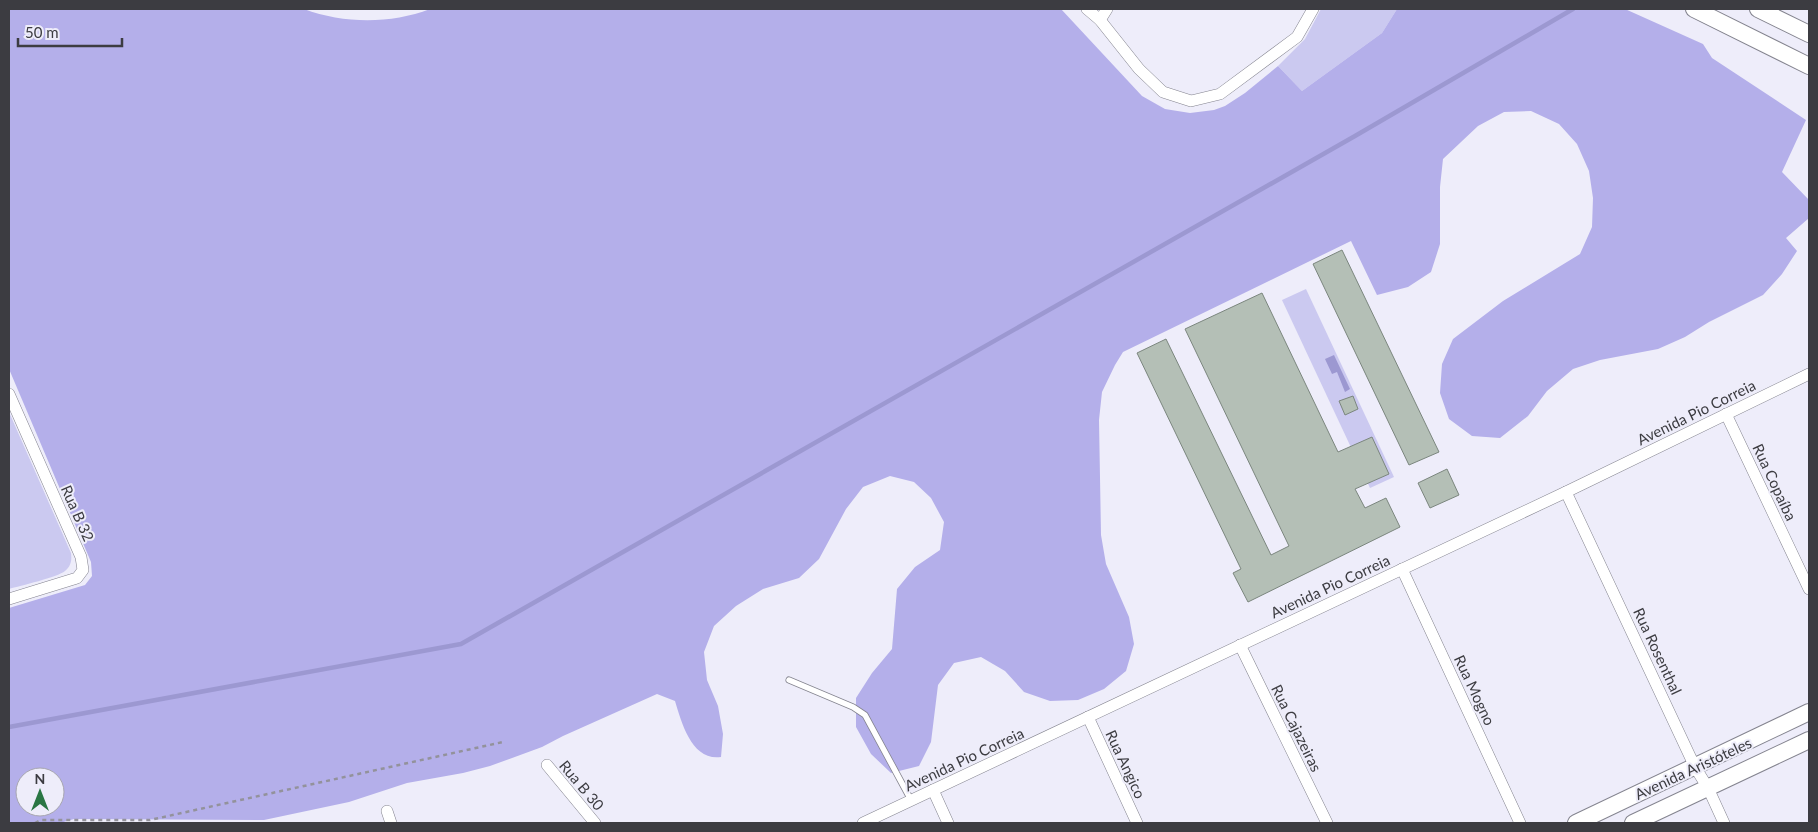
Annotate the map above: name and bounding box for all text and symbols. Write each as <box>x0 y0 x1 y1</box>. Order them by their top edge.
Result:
scale bar <box>18 15 121 47</box>
text: 50 m <box>25 23 59 41</box>
street label: Avenida Pio Correia <box>1634 376 1758 448</box>
street label: Rua Copaíba <box>1749 441 1801 523</box>
street label: Rua B 32 <box>58 482 98 544</box>
street label: Avenida Pio Correia <box>1267 550 1393 622</box>
street label: Rua Rosenthal <box>1630 605 1686 697</box>
street label: Rua Mogno <box>1451 652 1499 728</box>
street label: Rua Cajazeiras <box>1268 681 1326 775</box>
street label: Avenida Pio Correia <box>901 723 1027 795</box>
street label: Rua Angico <box>1102 727 1150 801</box>
street label: Avenida Aristóteles <box>1632 733 1754 803</box>
street label: Rua B 30 <box>556 756 608 814</box>
north arrow <box>15 767 65 817</box>
text: N <box>35 770 45 787</box>

